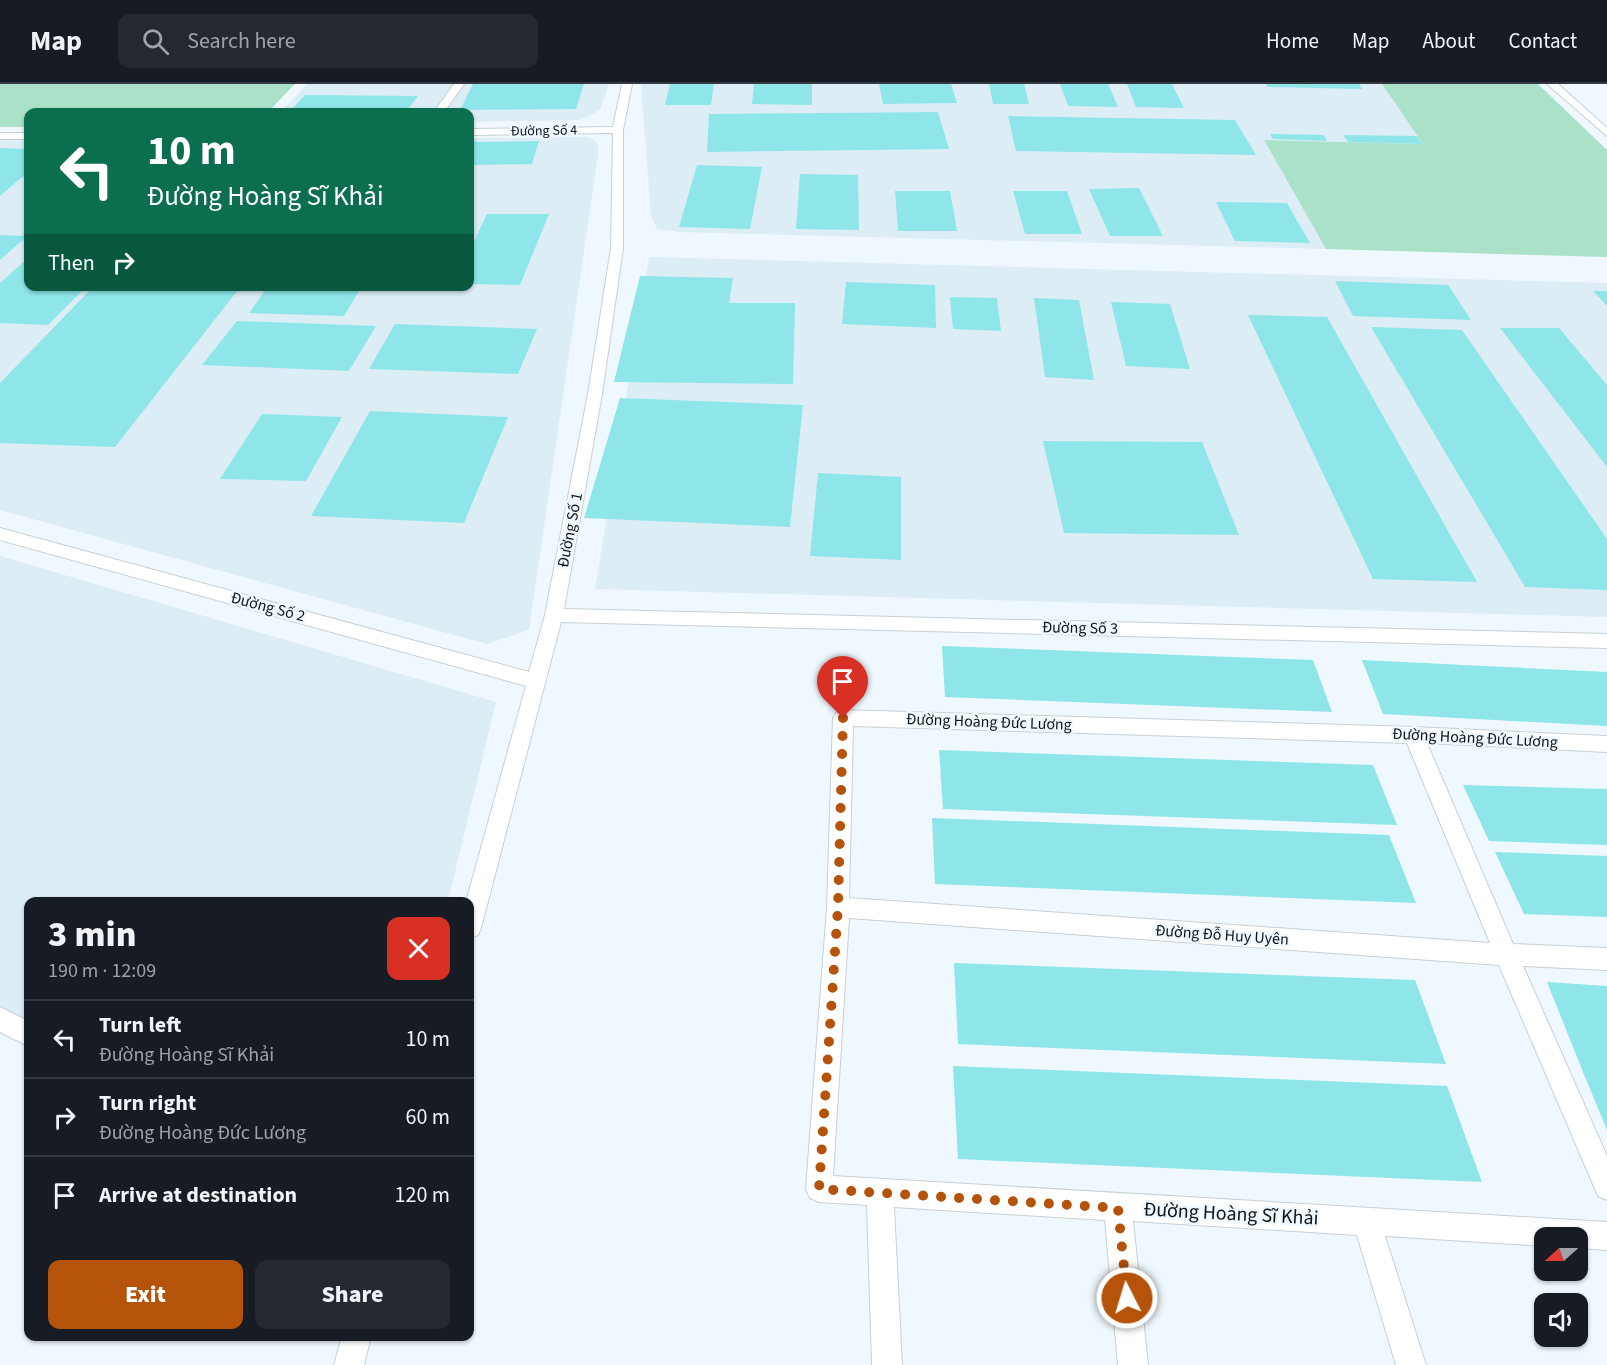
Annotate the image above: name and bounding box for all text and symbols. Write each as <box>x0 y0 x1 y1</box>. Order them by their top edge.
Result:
search box <box>118 14 538 68</box>
text: Map <box>30 21 82 61</box>
icon: search <box>139 25 172 58</box>
text: Search here <box>187 25 296 57</box>
text: Home <box>1266 26 1319 56</box>
text: Map <box>1352 26 1390 56</box>
text: About <box>1423 26 1475 56</box>
text: Contact <box>1508 26 1577 56</box>
street label: Đường Số 4 <box>511 120 577 142</box>
text: 10 m <box>147 121 236 181</box>
icon: left <box>48 132 126 210</box>
text: Đường Hoàng Sĩ Khải <box>147 177 384 216</box>
icon: right <box>107 246 140 279</box>
text: Then <box>48 247 95 279</box>
street label: Đường Số 1 <box>552 491 588 569</box>
street label: Đường Số 2 <box>228 587 308 627</box>
street label: Đường Số 3 <box>1042 616 1118 640</box>
pin <box>817 656 868 718</box>
icon: arrive <box>826 665 859 698</box>
street label: Đường Hoàng Đức Lương <box>906 708 1072 736</box>
street label: Đường Hoàng Đức Lương <box>1392 723 1558 753</box>
text: 3 min <box>48 909 136 960</box>
button: close <box>387 917 450 980</box>
street label: Đường Đỗ Huy Uyên <box>1154 919 1290 951</box>
text: 190 m · 12:09 <box>48 957 156 985</box>
text: Turn left <box>99 1009 181 1041</box>
icon: left <box>48 1023 81 1056</box>
text: 10 m <box>405 1023 450 1055</box>
text: Đường Hoàng Sĩ Khải <box>99 1041 274 1069</box>
text: Turn right <box>99 1087 196 1119</box>
icon: right <box>48 1101 81 1134</box>
text: 60 m <box>405 1101 450 1133</box>
text: Đường Hoàng Đức Lương <box>99 1119 306 1147</box>
icon: arrive <box>48 1179 81 1212</box>
text: Arrive at destination <box>99 1179 297 1211</box>
text: 120 m <box>395 1179 450 1211</box>
street label: Đường Hoàng Sĩ Khải <box>1143 1195 1319 1233</box>
north arrow <box>1534 1227 1588 1281</box>
map controls <box>1534 1227 1588 1347</box>
button: Exit <box>48 1260 243 1329</box>
button: Share <box>255 1260 450 1329</box>
position arrow <box>1095 1266 1159 1330</box>
button: sound <box>1534 1293 1588 1347</box>

